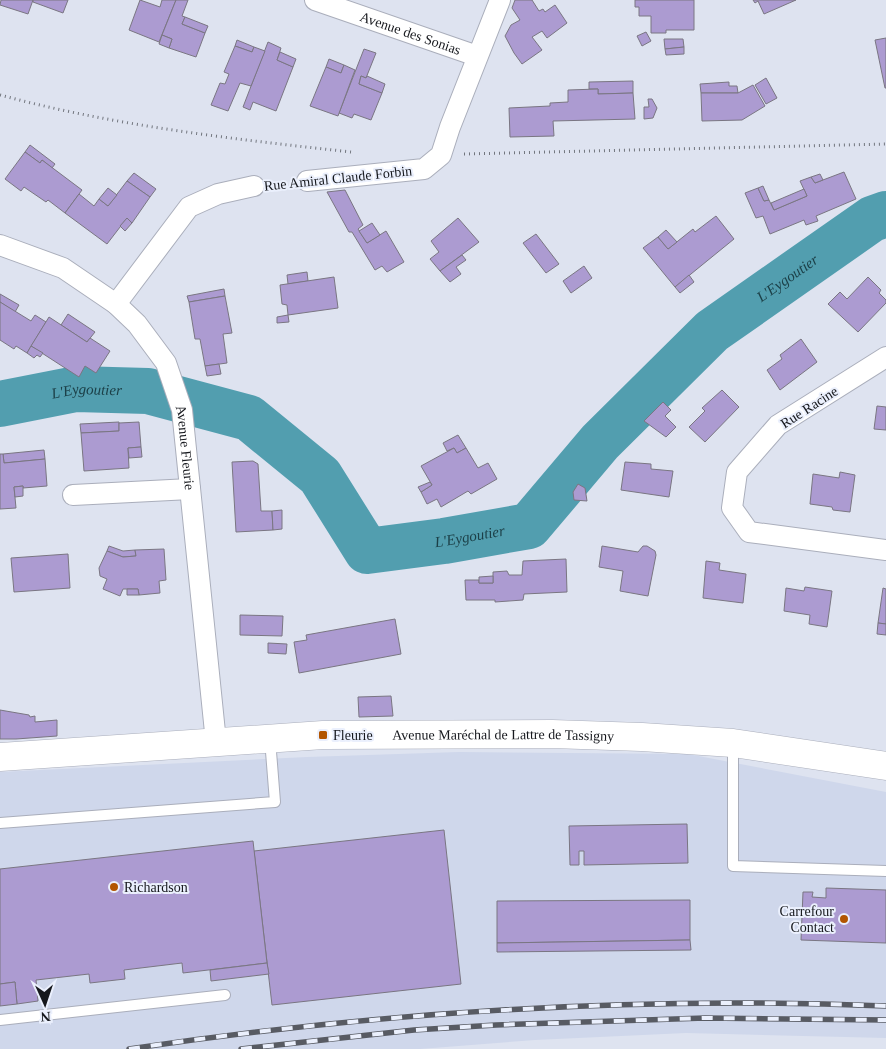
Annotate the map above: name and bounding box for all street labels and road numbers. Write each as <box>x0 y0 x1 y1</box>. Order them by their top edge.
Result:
street label: Avenue des Sonias <box>358 9 463 58</box>
street label: Rue Amiral Claude Forbin <box>263 163 413 194</box>
street label: Rue Racine <box>778 383 841 431</box>
street label: Avenue Fleurie <box>173 403 197 491</box>
street label: Avenue Maréchal de Lattre de Tassigny <box>392 727 615 744</box>

